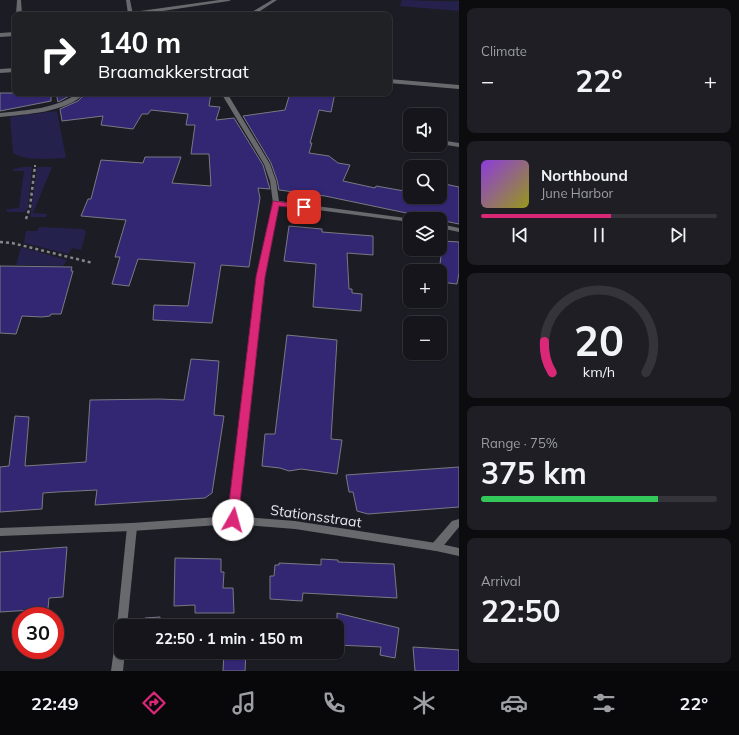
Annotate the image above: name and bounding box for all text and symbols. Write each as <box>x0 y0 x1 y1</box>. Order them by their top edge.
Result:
text: 140 m <box>98 25 181 60</box>
icon: right <box>32 28 84 80</box>
text: Climate <box>481 43 527 59</box>
text: Braamakkerstraat <box>98 60 249 83</box>
text: 22° <box>575 62 623 100</box>
text: − <box>481 67 494 95</box>
text: + <box>704 67 717 95</box>
map controls <box>403 108 447 360</box>
button: sound <box>403 108 447 152</box>
button: search <box>403 160 447 204</box>
text: Northbound <box>541 166 628 185</box>
text: June Harbor <box>541 185 613 201</box>
pin <box>287 190 321 224</box>
icon: arrive <box>293 196 315 218</box>
button: layers <box>403 212 447 256</box>
icon: previous <box>509 224 531 246</box>
icon: pause <box>588 224 610 246</box>
icon: next <box>667 224 689 246</box>
button: + <box>403 264 447 308</box>
text: 20 <box>574 314 624 366</box>
button: − <box>403 316 447 360</box>
text: km/h <box>583 363 615 381</box>
text: Range · 75% <box>481 435 558 451</box>
text: 375 km <box>481 454 587 492</box>
position arrow <box>212 499 254 541</box>
street label: Stationsstraat <box>269 501 363 531</box>
text: Arrival <box>481 573 521 589</box>
text: 22:50 <box>481 592 560 630</box>
speed limit sign: 30 <box>12 607 64 659</box>
text: 22:50 · 1 min · 150 m <box>155 629 303 648</box>
icon: directions <box>140 689 168 717</box>
icon: music <box>230 689 258 717</box>
icon: phone <box>320 689 348 717</box>
icon: climate <box>410 689 438 717</box>
icon: car <box>500 689 528 717</box>
icon: filters <box>590 689 618 717</box>
text: 22:49 <box>31 692 79 715</box>
text: 22° <box>680 692 708 715</box>

